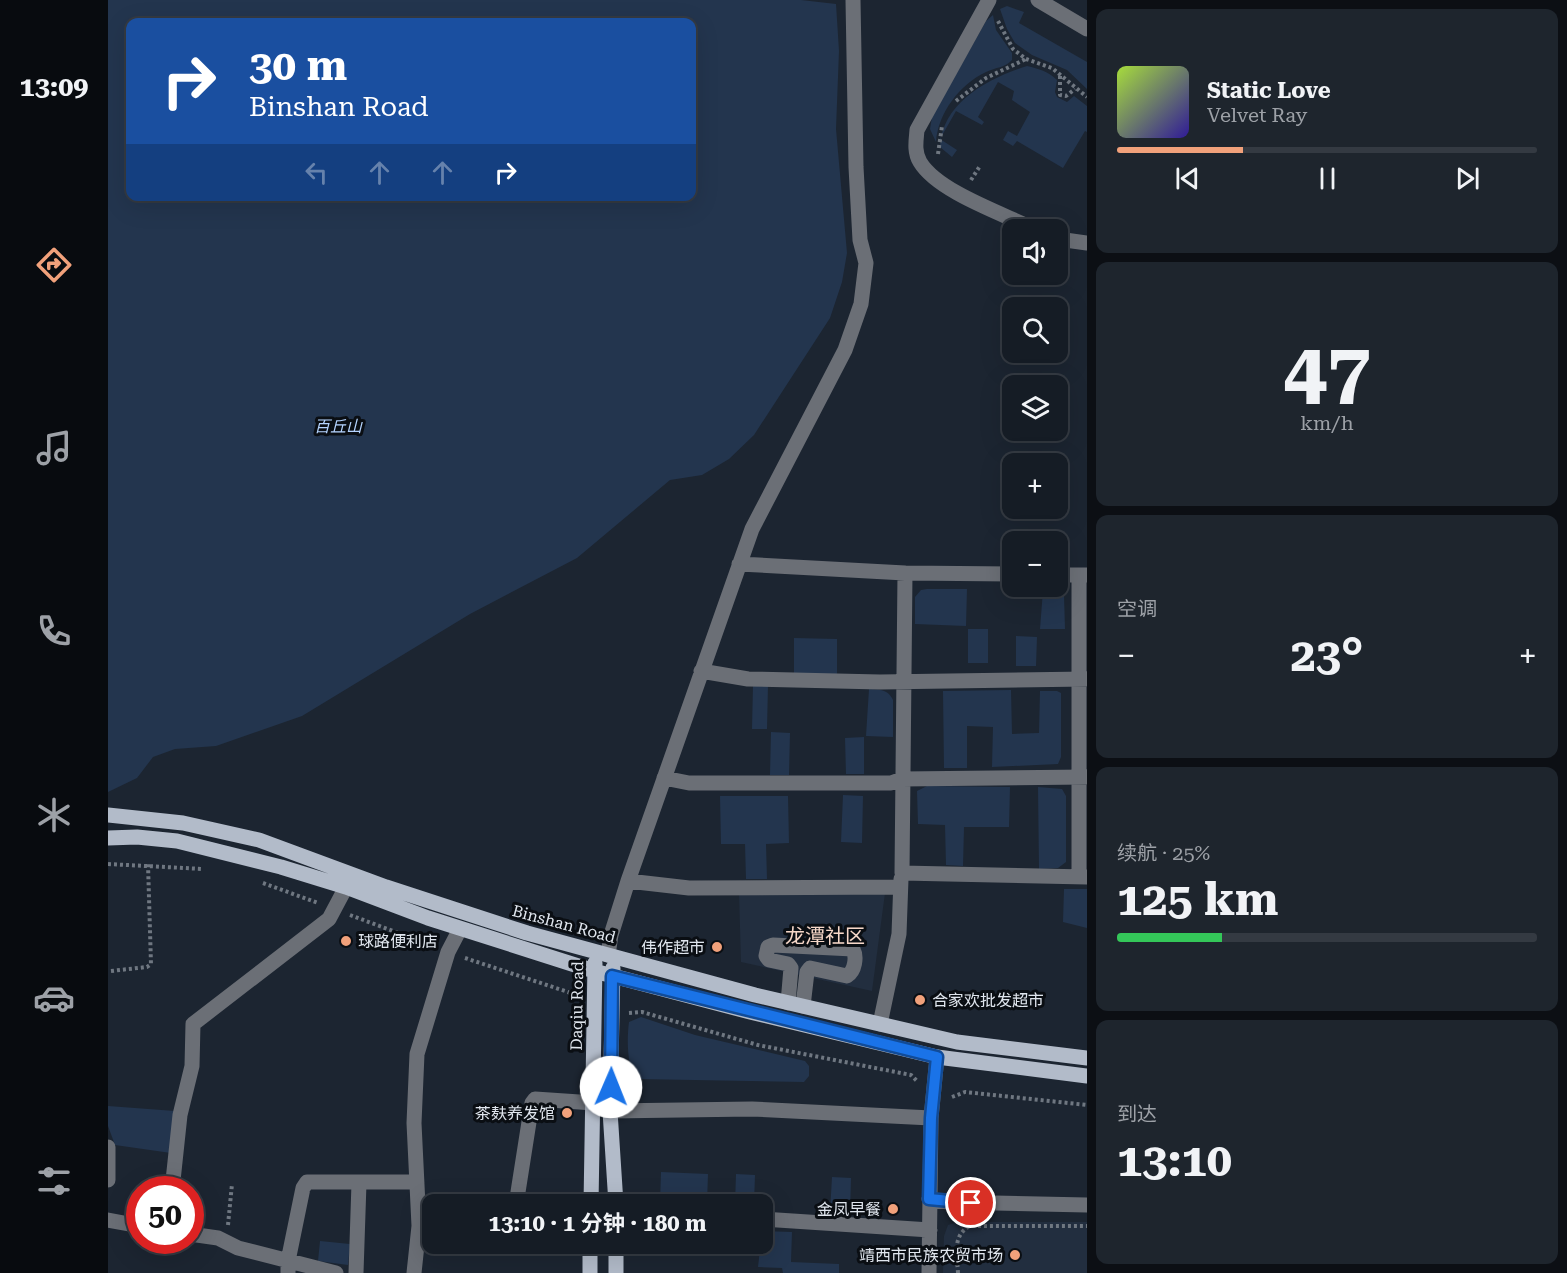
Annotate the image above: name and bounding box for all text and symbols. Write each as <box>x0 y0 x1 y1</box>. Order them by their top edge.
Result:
text: 30 m <box>249 41 347 90</box>
icon: right <box>150 42 228 120</box>
text: 13:09 <box>20 71 88 103</box>
text: Static Love <box>1207 78 1331 103</box>
text: Binshan Road <box>249 91 429 123</box>
text: Velvet Ray <box>1207 103 1307 127</box>
icon: left <box>300 156 333 189</box>
icon: ahead <box>363 156 396 189</box>
icon: ahead <box>426 156 459 189</box>
icon: right <box>489 156 522 189</box>
icon: previous <box>1171 162 1204 195</box>
icon: pause <box>1311 162 1344 195</box>
icon: next <box>1451 162 1484 195</box>
map controls <box>1002 219 1068 597</box>
button: sound <box>1002 219 1068 285</box>
icon: directions <box>33 244 75 286</box>
button: search <box>1002 297 1068 363</box>
text: 47 <box>1283 326 1371 417</box>
button: layers <box>1002 375 1068 441</box>
text: km/h <box>1300 411 1354 435</box>
park label: 百丘山 <box>314 417 363 436</box>
icon: music <box>33 427 75 469</box>
button: + <box>1002 453 1068 519</box>
button: − <box>1002 531 1068 597</box>
text: 空调 <box>1117 597 1157 621</box>
icon: phone <box>33 610 75 652</box>
text: 23° <box>1291 629 1363 682</box>
text: − <box>1117 636 1135 675</box>
text: + <box>1519 636 1537 675</box>
icon: climate <box>33 794 75 836</box>
text: 续航 · 25% <box>1117 841 1210 865</box>
text: 125 km <box>1117 873 1278 926</box>
street label: Binshan Road <box>510 901 618 947</box>
district label: 龙潭社区 <box>785 924 865 948</box>
place label: 球路便利店 <box>358 932 438 951</box>
marker: 球路便利店 <box>339 934 353 948</box>
place label: 伟作超市 <box>641 938 705 957</box>
marker: 伟作超市 <box>710 940 724 954</box>
street label: Daqiu Road <box>567 961 587 1051</box>
icon: car <box>33 977 75 1019</box>
place label: 合家欢批发超市 <box>932 991 1044 1010</box>
marker: 合家欢批发超市 <box>913 993 927 1007</box>
position arrow <box>579 1055 643 1119</box>
text: 到达 <box>1117 1102 1157 1126</box>
place label: 茶麸养发馆 <box>475 1104 555 1123</box>
marker: 茶麸养发馆 <box>560 1106 574 1120</box>
text: 13:10 <box>1117 1134 1232 1187</box>
icon: filters <box>33 1160 75 1202</box>
speed limit sign: 50 <box>126 1176 204 1254</box>
pin <box>945 1177 996 1228</box>
icon: arrive <box>954 1186 987 1219</box>
place label: 金凤早餐 <box>817 1200 881 1219</box>
marker: 金凤早餐 <box>886 1202 900 1216</box>
text: 13:10 · 1 分钟 · 180 m <box>489 1211 706 1236</box>
place label: 靖西市民族农贸市场 <box>859 1246 1003 1265</box>
marker: 靖西市民族农贸市场 <box>1008 1248 1022 1262</box>

